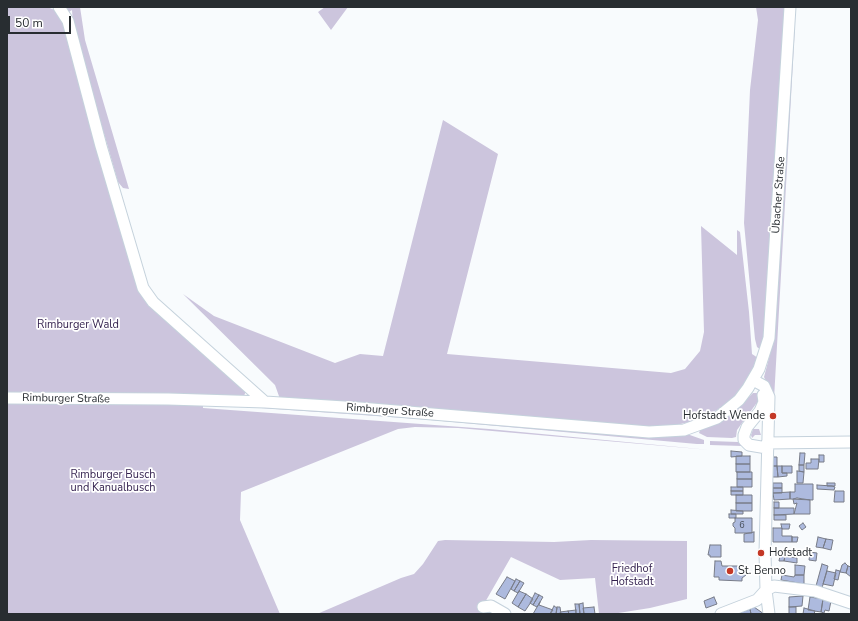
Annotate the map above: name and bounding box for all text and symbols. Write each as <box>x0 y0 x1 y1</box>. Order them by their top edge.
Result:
scale bar <box>10 8 73 34</box>
text: 50 m <box>15 15 43 31</box>
street label: Übacher Straße <box>770 156 788 234</box>
park label: Rimburger Wald <box>37 318 119 332</box>
street label: Rimburger Straße <box>22 392 110 406</box>
street label: Rimburger Straße <box>346 401 434 421</box>
place label: Hofstadt Wende <box>683 409 765 423</box>
marker: Hofstadt Wende <box>768 411 778 421</box>
park label: Rimburger Busch und Kanualbusch <box>70 468 156 494</box>
house number: 6 <box>739 521 745 531</box>
place label: Hofstadt <box>769 546 812 560</box>
marker: Hofstadt <box>756 548 766 558</box>
park label: Friedhof Hofstadt <box>610 562 654 588</box>
place label: St. Benno <box>738 564 786 578</box>
marker: St. Benno <box>725 566 735 576</box>

